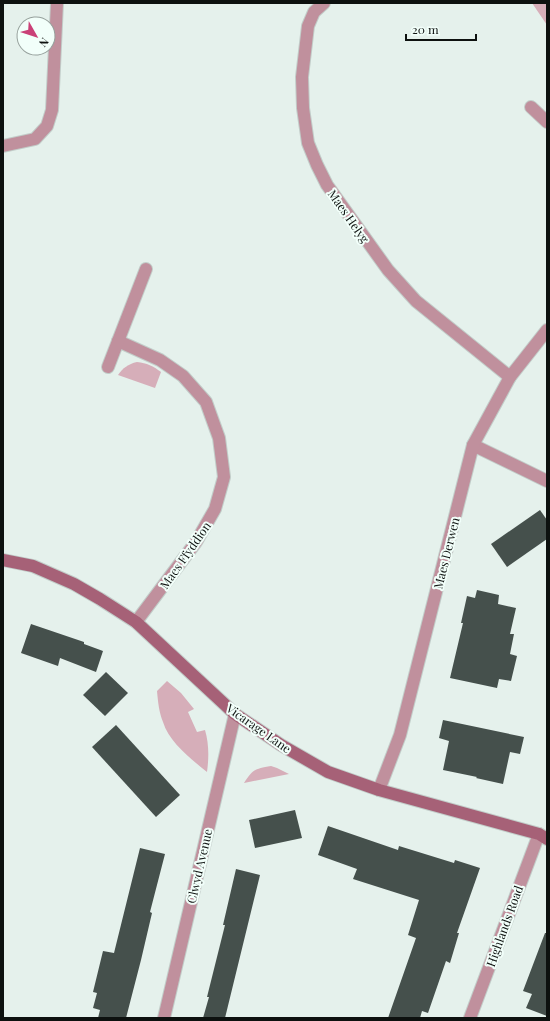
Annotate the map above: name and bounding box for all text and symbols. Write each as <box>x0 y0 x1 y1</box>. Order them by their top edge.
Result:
north arrow <box>16 16 56 56</box>
scale bar <box>406 16 476 42</box>
text: 20 m <box>412 21 439 37</box>
text: N <box>36 35 52 50</box>
street label: Maes Helyg <box>325 186 374 246</box>
street label: Maes Derwen <box>429 516 463 590</box>
street label: Maes Ffyddion <box>156 518 214 592</box>
street label: Vicarage Lane <box>223 699 294 756</box>
street label: Clwyd Avenue <box>183 827 215 905</box>
street label: Highlands Road <box>482 883 526 969</box>

